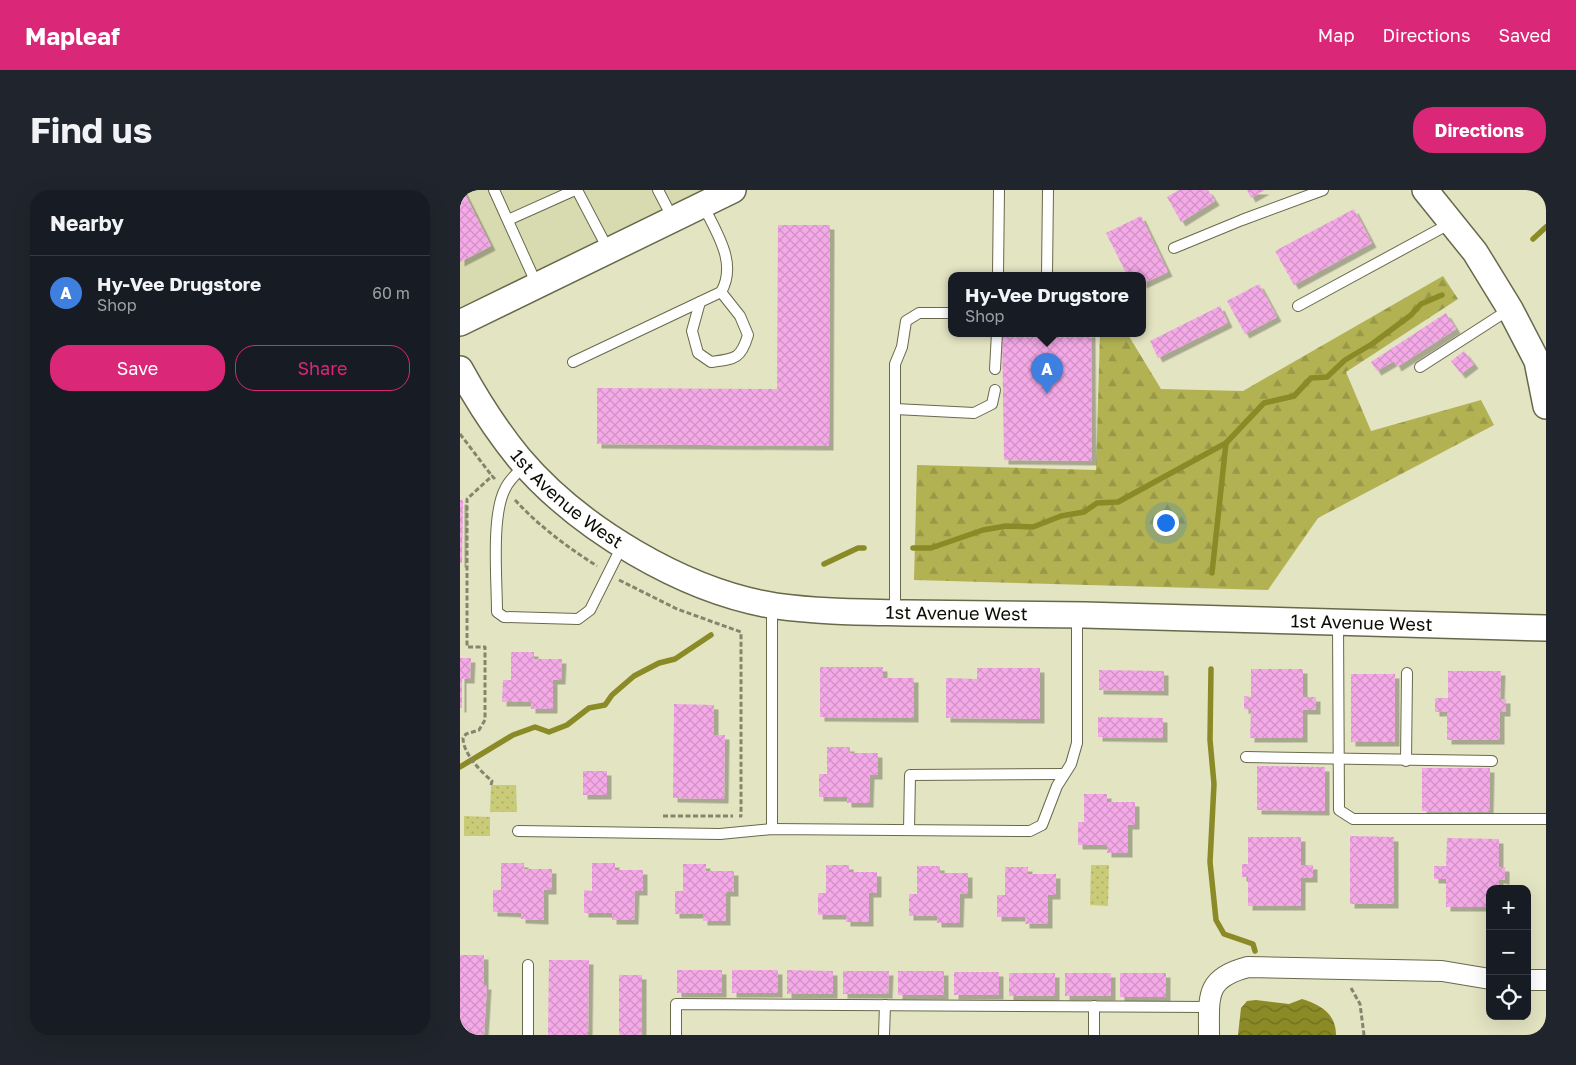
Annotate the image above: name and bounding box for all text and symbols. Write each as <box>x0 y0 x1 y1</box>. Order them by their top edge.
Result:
text: Mapleaf <box>25 21 120 50</box>
text: Map <box>1318 24 1354 46</box>
text: Directions <box>1382 24 1470 46</box>
text: Saved <box>1498 24 1551 46</box>
button: Directions <box>1413 107 1546 153</box>
text: Find us <box>30 109 152 151</box>
text: Nearby <box>50 210 124 236</box>
text: Hy-Vee Drugstore <box>97 272 261 295</box>
popup <box>948 272 1146 337</box>
text: A <box>60 283 72 303</box>
text: 60 m <box>372 283 410 303</box>
text: Hy-Vee Drugstore <box>965 283 1129 306</box>
text: Shop <box>97 295 137 315</box>
text: Shop <box>965 306 1004 326</box>
button: Save <box>50 345 225 391</box>
button: Share <box>235 345 410 391</box>
pin: A <box>1031 353 1063 394</box>
street label: 1st Avenue West <box>506 444 627 553</box>
your location <box>1153 510 1179 536</box>
street label: 1st Avenue West <box>886 601 1028 624</box>
street label: 1st Avenue West <box>1291 609 1433 635</box>
map controls <box>1486 885 1531 1020</box>
button: + <box>1486 885 1531 930</box>
button: − <box>1486 930 1531 975</box>
button: locate <box>1486 975 1531 1020</box>

